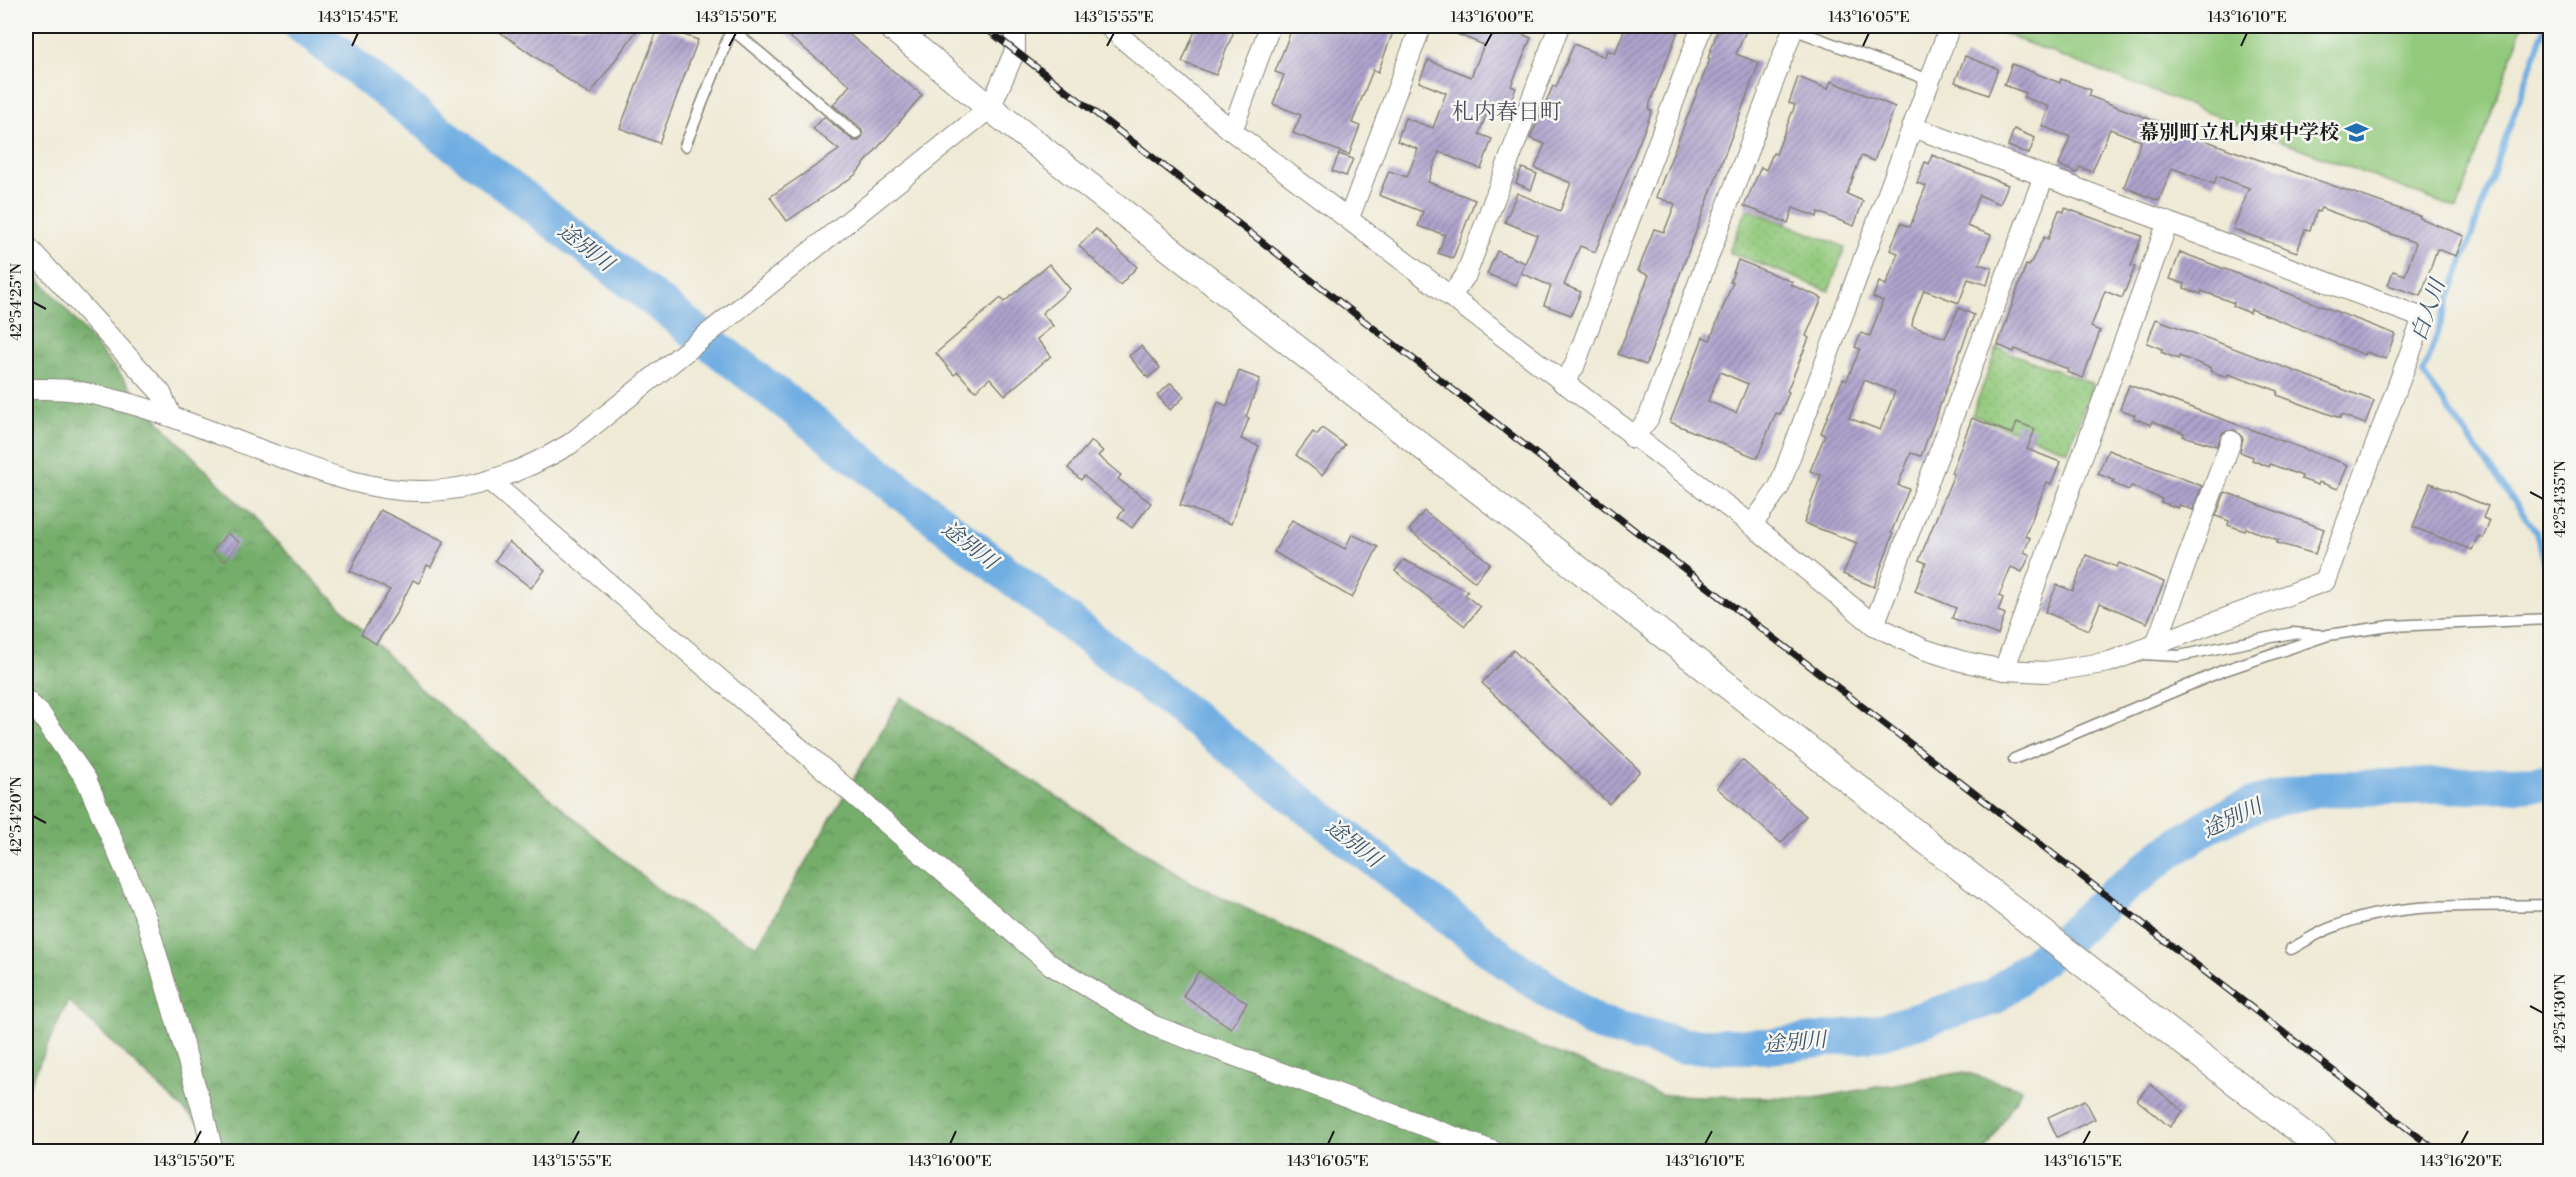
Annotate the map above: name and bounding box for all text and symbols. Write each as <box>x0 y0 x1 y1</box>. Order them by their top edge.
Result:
text: 143°15'45"E <box>318 8 398 27</box>
text: 143°15'50"E <box>695 8 777 27</box>
text: 143°15'55"E <box>1074 8 1154 27</box>
text: 143°16'00"E <box>1450 8 1534 27</box>
text: 143°16'05"E <box>1828 8 1910 27</box>
text: 143°16'10"E <box>2207 8 2287 27</box>
district label: 札内春日町 <box>1452 99 1562 126</box>
school or university icon: 幕別町立札内東中学校 <box>2344 119 2370 145</box>
place label: 幕別町立札内東中学校 <box>2139 121 2339 146</box>
water label: 途別川 <box>553 218 620 279</box>
text: 42°54'25"N <box>7 263 26 341</box>
water label: 白人川 <box>2406 274 2452 344</box>
text: 42°54'35"N <box>2551 460 2570 538</box>
water label: 途別川 <box>937 516 1004 577</box>
text: 42°54'20"N <box>7 776 26 856</box>
water label: 途別川 <box>2198 793 2268 844</box>
water label: 途別川 <box>1321 814 1388 875</box>
text: 42°54'30"N <box>2551 973 2570 1053</box>
water label: 途別川 <box>1763 1027 1830 1059</box>
text: 143°15'50"E <box>153 1152 235 1171</box>
text: 143°15'55"E <box>532 1152 612 1171</box>
text: 143°16'00"E <box>908 1152 992 1171</box>
text: 143°16'05"E <box>1287 1152 1369 1171</box>
text: 143°16'10"E <box>1665 1152 1745 1171</box>
text: 143°16'15"E <box>2044 1152 2122 1171</box>
text: 143°16'20"E <box>2420 1152 2502 1171</box>

